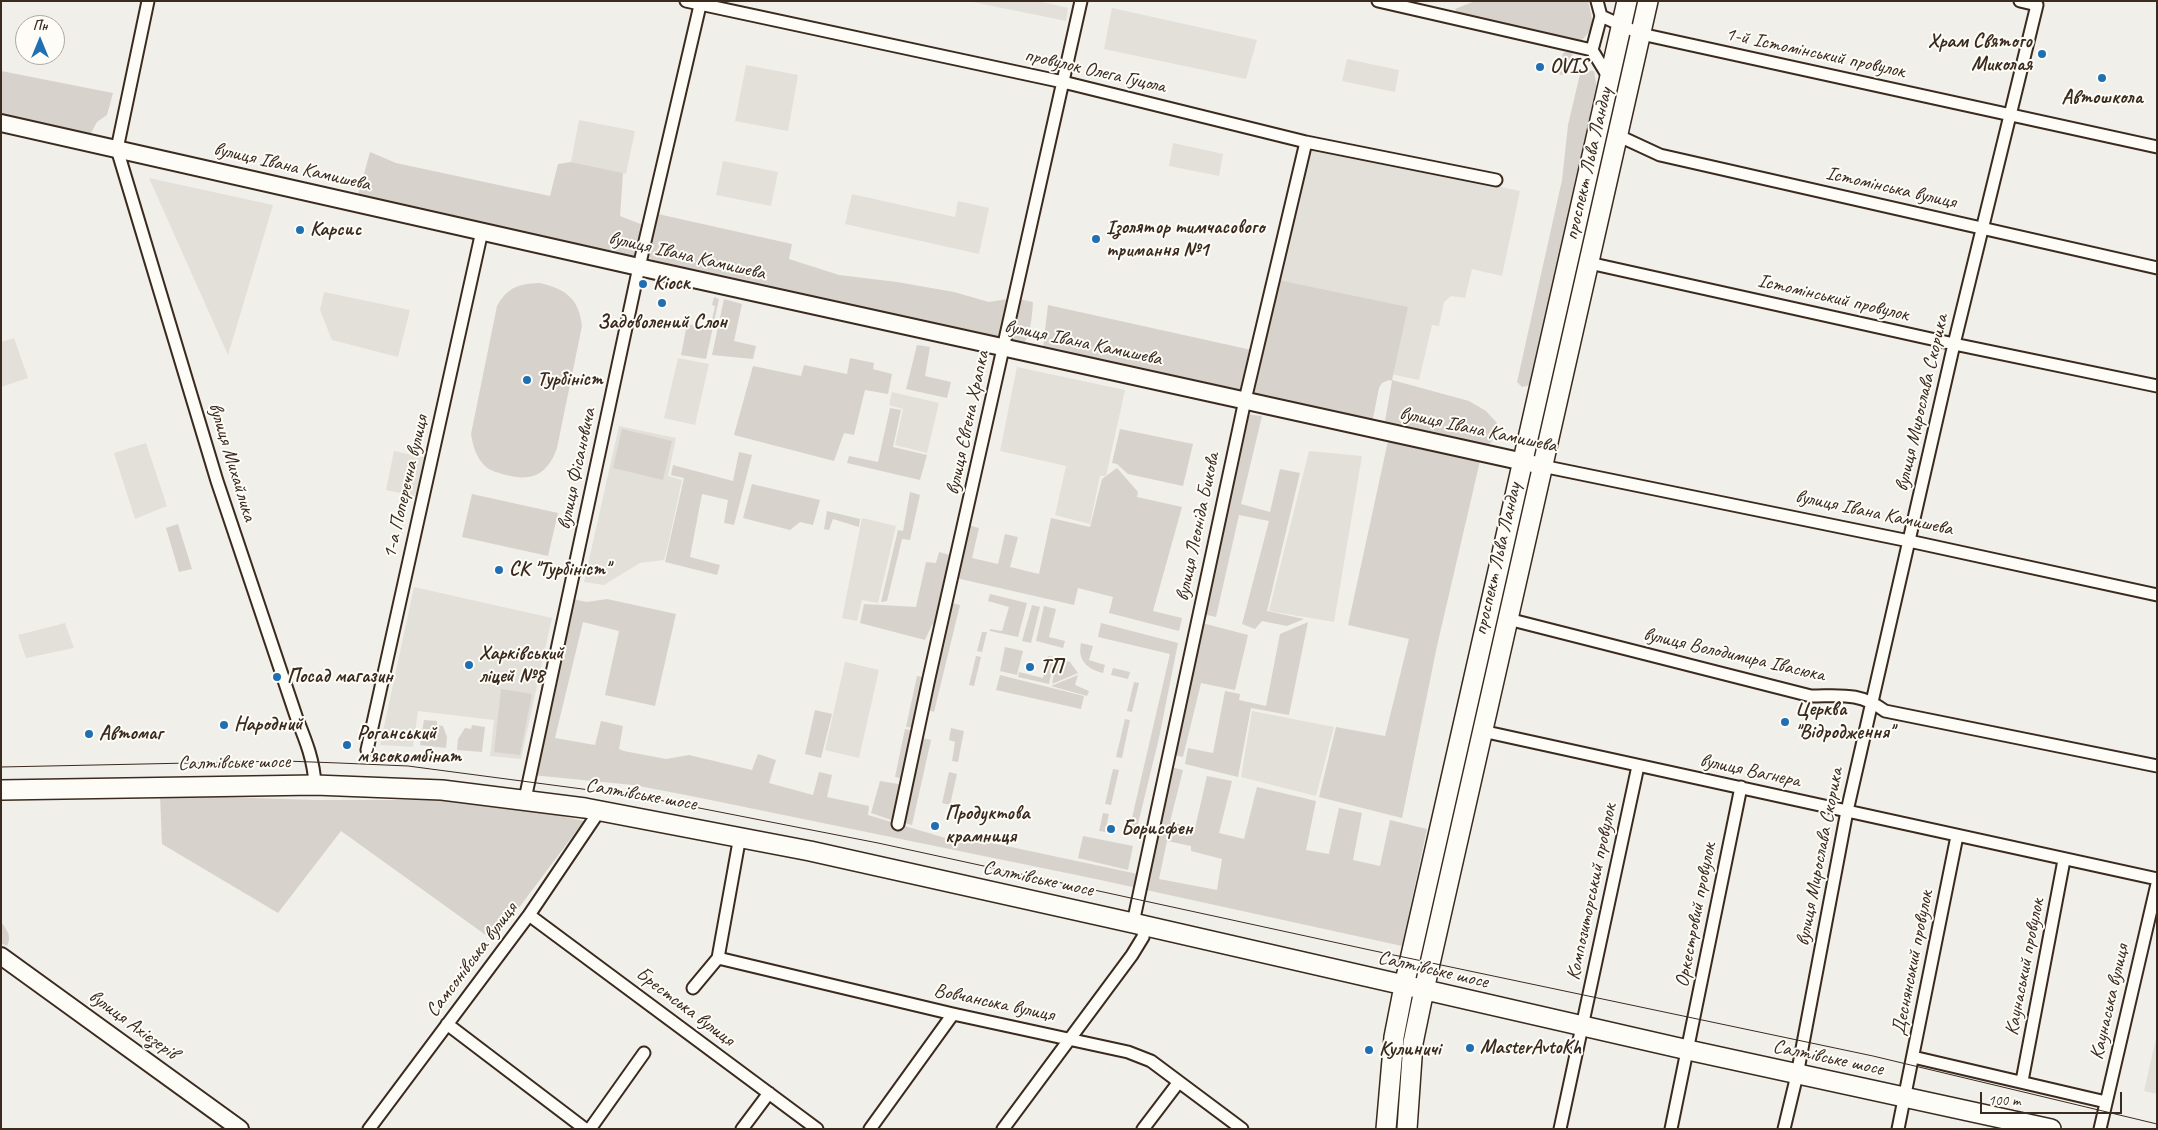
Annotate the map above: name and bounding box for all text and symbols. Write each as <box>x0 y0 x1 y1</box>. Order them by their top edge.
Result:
north arrow <box>15 15 65 65</box>
text: Пн <box>33 17 47 34</box>
street label: 1-й Істомінський провулок <box>1723 22 1907 84</box>
place label: Храм Святого Миколая <box>1928 30 2032 77</box>
street label: провулок Олега Гуцола <box>1022 43 1168 99</box>
marker: Храм Святого Миколая <box>2036 48 2048 60</box>
place label: OVIS <box>1550 55 1588 79</box>
marker: OVIS <box>1534 61 1546 73</box>
marker: Автошкола <box>2096 72 2108 84</box>
street label: проспект Льва Ландау <box>1560 85 1618 243</box>
place label: Автошкола <box>2061 86 2143 110</box>
street label: вулиця Івана Камишева <box>211 137 373 197</box>
street label: Істомінська вулиця <box>1823 161 1959 215</box>
place label: Ізолятор тимчасового тримання №1 <box>1106 216 1265 263</box>
place label: Карсис <box>310 218 361 242</box>
marker: Карсис <box>294 224 306 236</box>
street label: вулиця Івана Камишева <box>606 226 768 286</box>
marker: Ізолятор тимчасового тримання №1 <box>1090 233 1102 245</box>
street label: Істомінський провулок <box>1755 269 1911 327</box>
place label: Кіоск <box>653 272 690 296</box>
marker: Кіоск <box>637 278 649 290</box>
marker: Задоволений Слон <box>656 297 668 309</box>
place label: Задоволений Слон <box>597 311 727 335</box>
street label: вулиця Мирослава Скорика <box>1890 312 1954 494</box>
street label: вулиця Івана Камишева <box>1002 315 1164 371</box>
street label: вулиця Євгена Храпка <box>941 349 995 497</box>
place label: Турбініст <box>537 368 603 392</box>
marker: Турбініст <box>521 374 533 386</box>
street label: вулиця Михайлика <box>203 400 261 524</box>
street label: вулиця Івана Камишева <box>1397 402 1559 458</box>
street label: вулиця Фісановича <box>552 406 602 532</box>
street label: 1-а Поперечна вулиця <box>378 413 434 561</box>
street label: вулиця Леоніда Бикова <box>1171 451 1225 603</box>
street label: проспект Льва Ландау <box>1469 480 1527 638</box>
street label: вулиця Івана Камишева <box>1793 485 1955 541</box>
place label: СК "Турбініст" <box>509 558 610 582</box>
marker: СК "Турбініст" <box>493 564 505 576</box>
street label: вулиця Володимира Івасюка <box>1641 622 1827 688</box>
place label: Харківський ліцей №8 <box>479 642 563 689</box>
place label: ТП <box>1040 655 1062 679</box>
marker: Харківський ліцей №8 <box>463 659 475 671</box>
marker: ТП <box>1024 661 1036 673</box>
place label: Посад магазин <box>287 665 393 689</box>
marker: Посад магазин <box>271 671 283 683</box>
place label: Церква "Відродження" <box>1795 698 1894 745</box>
place label: Народний <box>234 713 302 737</box>
marker: Церква "Відродження" <box>1779 716 1791 728</box>
marker: Народний <box>218 719 230 731</box>
place label: Автомаг <box>99 722 163 746</box>
place label: Роганський м'ясокомбінат <box>357 722 461 769</box>
marker: Автомаг <box>83 728 95 740</box>
marker: Роганський м'ясокомбінат <box>341 739 353 751</box>
street label: вулиця Вагнера <box>1698 749 1802 793</box>
street label: Салтівське шосе <box>178 750 290 776</box>
street label: вулиця Мирослава Скорика <box>1791 766 1849 948</box>
street label: Салтівське шосе <box>584 773 698 817</box>
place label: Продуктова крамниця <box>945 802 1030 849</box>
street label: Композиторський провулок <box>1562 802 1622 982</box>
place label: Борисфен <box>1121 817 1193 841</box>
marker: Продуктова крамниця <box>929 820 941 832</box>
marker: Борисфен <box>1105 823 1117 835</box>
street label: Оркестровий провулок <box>1670 841 1722 989</box>
street label: Салтівське шосе <box>981 856 1095 902</box>
street label: Деснянський провулок <box>1887 888 1939 1038</box>
street label: Каунаський провулок <box>2000 897 2050 1037</box>
street label: Самсонівська вулиця <box>421 898 523 1022</box>
street label: Каунаська вулиця <box>2085 942 2135 1062</box>
street label: Салтівське шосе <box>1376 946 1490 994</box>
street label: Брестська вулиця <box>631 962 739 1052</box>
street label: Вовчанська вулиця <box>932 979 1056 1027</box>
street label: вулиця Ахієзерів <box>84 985 182 1065</box>
street label: Салтівське шосе <box>1771 1035 1885 1081</box>
place label: MasterAvtoKh <box>1480 1036 1581 1060</box>
place label: Кулиничі <box>1379 1038 1441 1062</box>
marker: MasterAvtoKh <box>1464 1042 1476 1054</box>
marker: Кулиничі <box>1363 1044 1375 1056</box>
scale bar <box>1983 1082 2126 1114</box>
text: 100 m <box>1988 1091 2020 1110</box>

